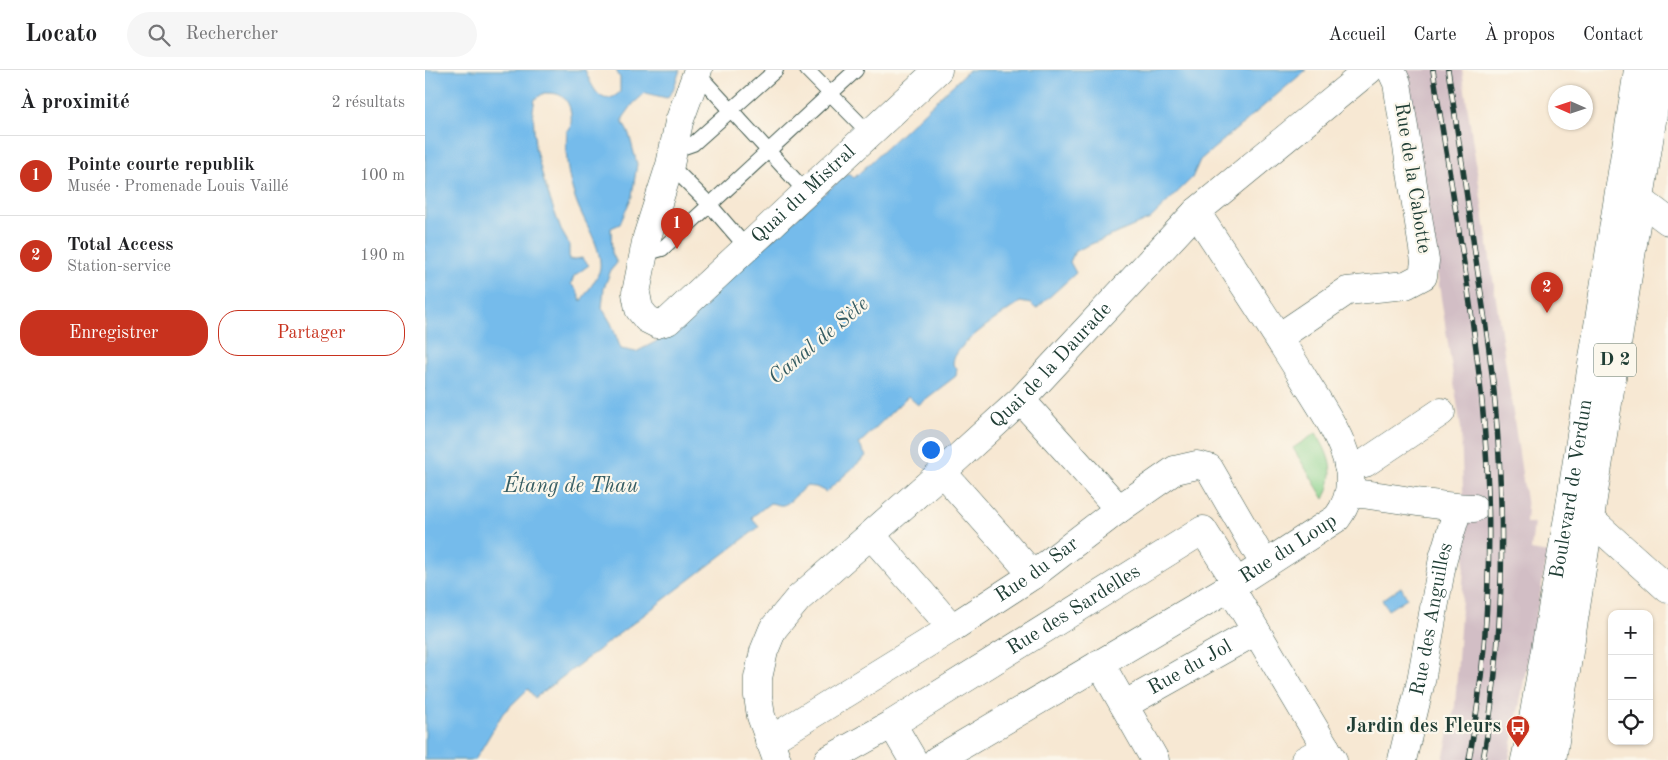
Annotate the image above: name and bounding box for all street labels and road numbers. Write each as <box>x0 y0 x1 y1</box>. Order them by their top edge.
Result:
street label: Rue de la Cabotte <box>1390 101 1434 255</box>
street label: Quai du Mistral <box>748 142 860 248</box>
street label: Quai de la Daurade <box>987 299 1116 432</box>
road number: D 2 <box>1594 344 1636 376</box>
street label: Boulevard de Verdun <box>1548 398 1596 580</box>
street label: Rue du Loup <box>1237 511 1341 588</box>
street label: Rue du Sar <box>992 534 1082 607</box>
street label: Rue des Anguilles <box>1408 540 1457 698</box>
street label: Rue des Sardelles <box>1004 562 1144 659</box>
street label: Rue du Jol <box>1145 636 1236 699</box>

